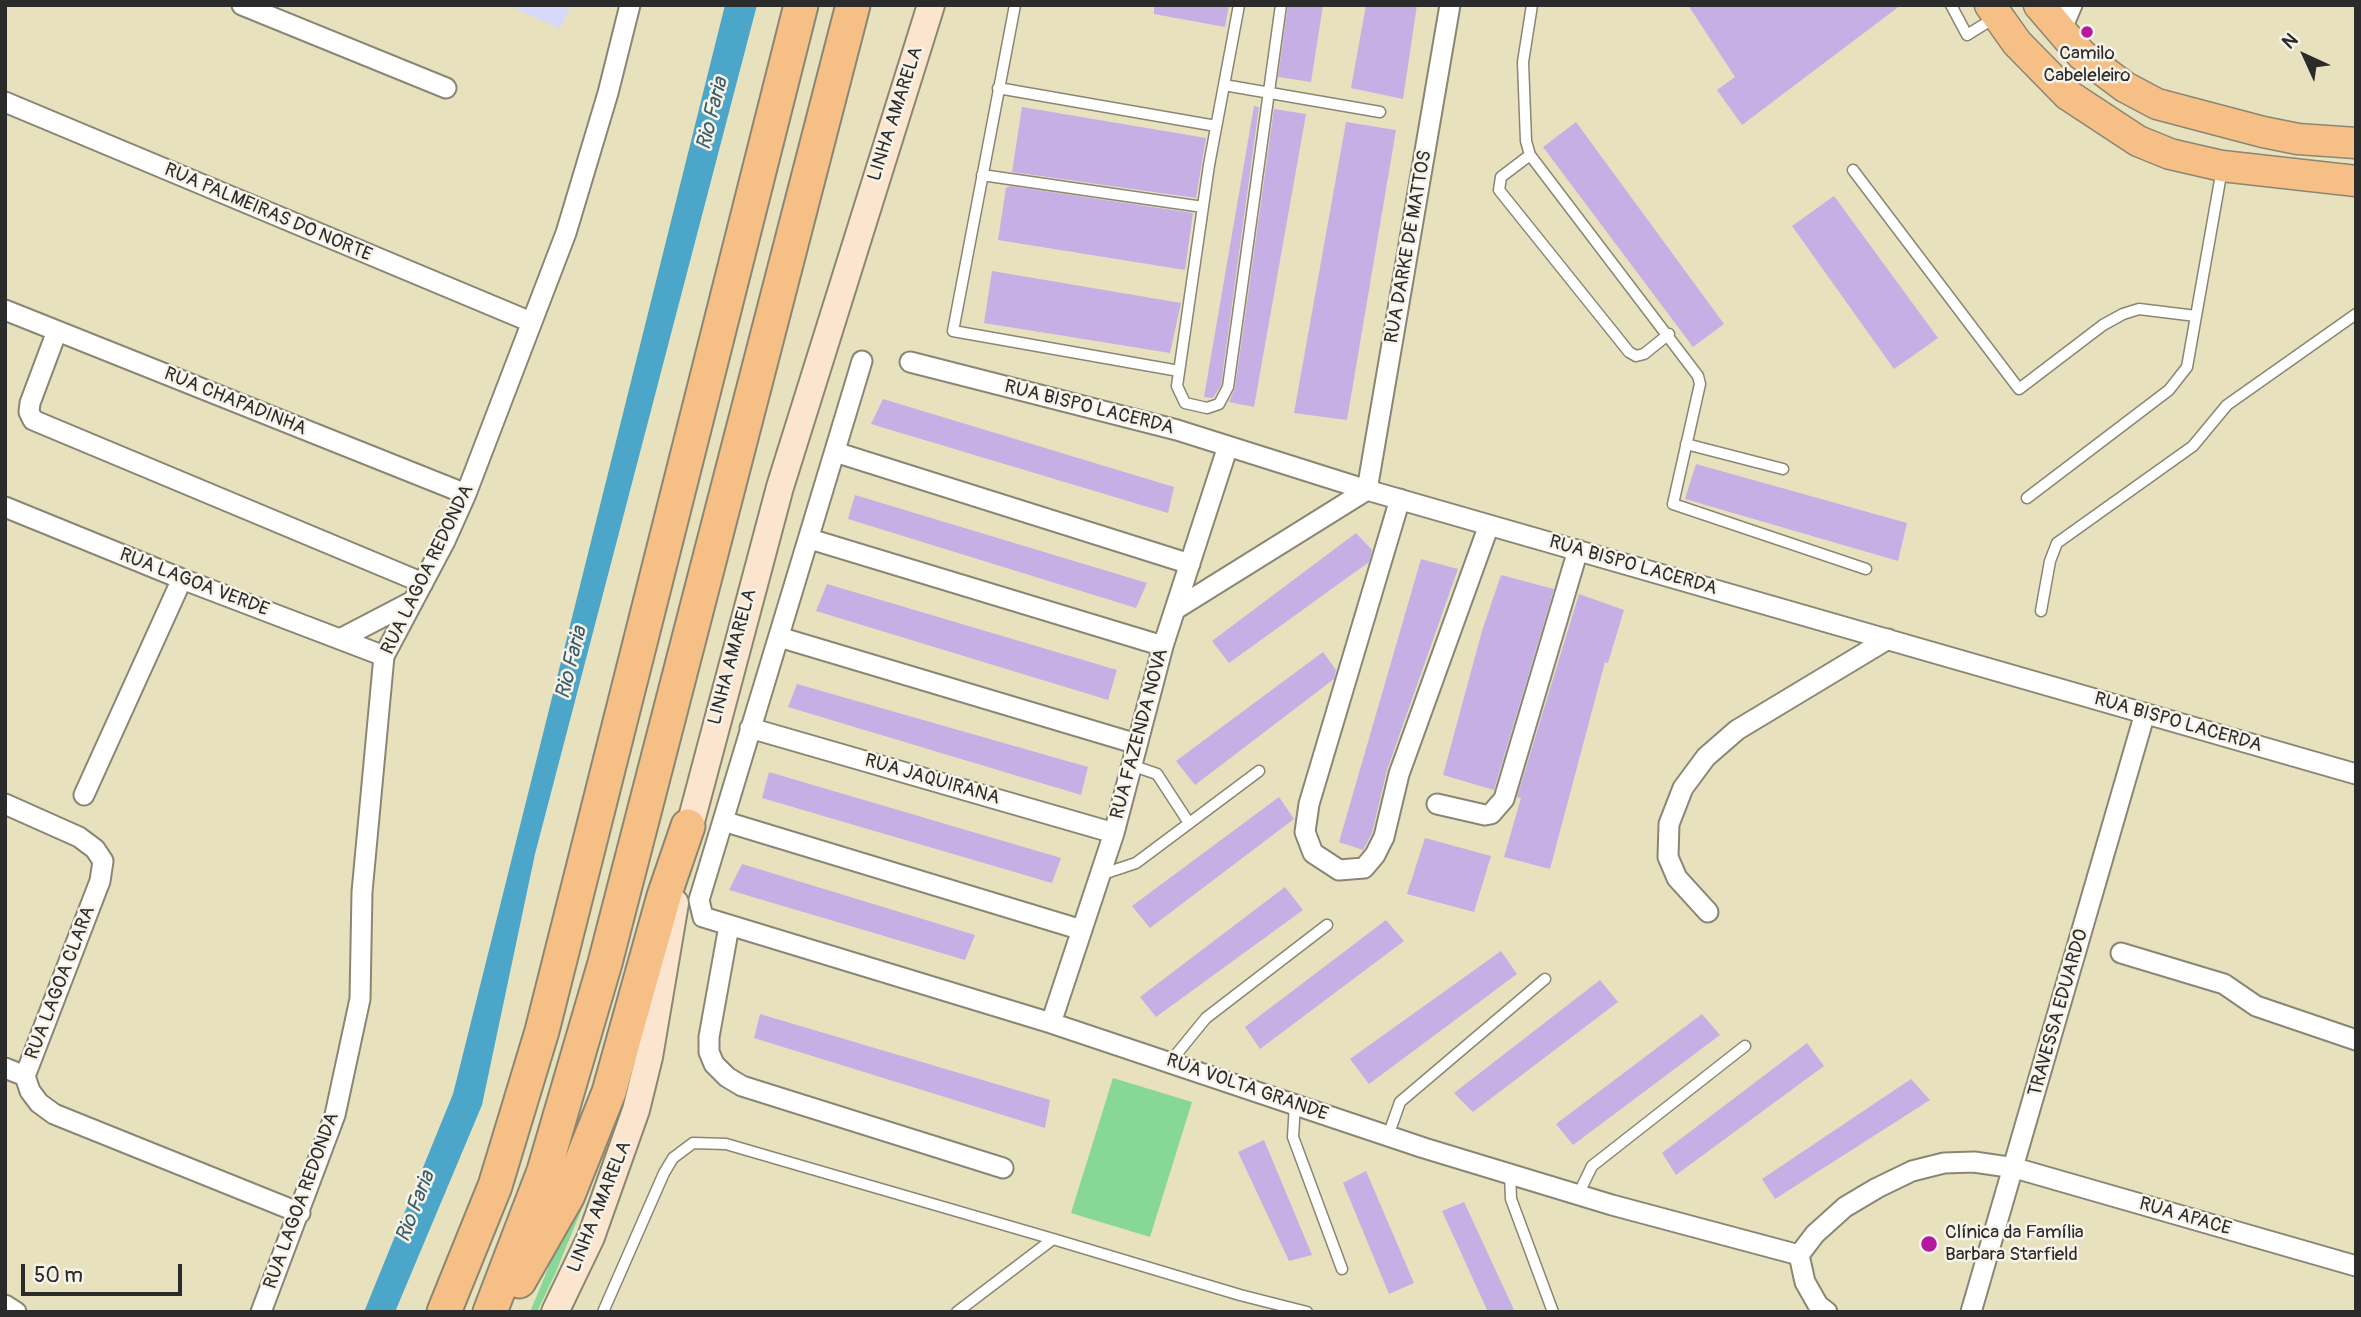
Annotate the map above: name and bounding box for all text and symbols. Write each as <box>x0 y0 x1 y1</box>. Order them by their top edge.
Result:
north arrow <box>2270 21 2340 91</box>
marker: Camilo Cabeleleiro <box>2079 24 2095 40</box>
text: N <box>2277 28 2303 54</box>
place label: Camilo Cabeleleiro <box>2043 43 2131 87</box>
street label: LINHA AMARELA <box>864 44 928 184</box>
water label: Rio Faria <box>692 75 734 153</box>
street label: RUA DARKE DE MATTOS <box>1381 149 1437 345</box>
street label: RUA PALMEIRAS DO NORTE <box>161 159 375 267</box>
street label: RUA CHAPADINHA <box>161 363 309 441</box>
street label: RUA BISPO LACERDA <box>1002 376 1176 440</box>
street label: RUA LAGOA REDONDA <box>377 481 479 659</box>
street label: RUA BISPO LACERDA <box>1546 531 1720 601</box>
street label: RUA LAGOA VERDE <box>116 544 272 622</box>
street label: LINHA AMARELA <box>704 587 762 727</box>
water label: Rio Faria <box>551 624 593 702</box>
street label: RUA FAZENDA NOVA <box>1106 646 1174 822</box>
street label: RUA BISPO LACERDA <box>2091 688 2265 758</box>
street label: RUA JAQUIRANA <box>862 750 1002 810</box>
street label: RUA LAGOA CLARA <box>21 903 101 1063</box>
street label: TRAVESSA EDUARDO <box>2024 927 2094 1099</box>
street label: RUA VOLTA GRANDE <box>1163 1050 1331 1126</box>
street label: RUA LAGOA REDONDA <box>259 1110 345 1292</box>
street label: LINHA AMARELA <box>563 1138 637 1276</box>
water label: Rio Faria <box>391 1168 441 1246</box>
street label: RUA APACE <box>2136 1193 2234 1241</box>
place label: Clínica da Família Barbara Starfield <box>1945 1222 2084 1266</box>
marker: Clínica da Família Barbara Starfield <box>1919 1234 1939 1254</box>
scale bar <box>24 1250 186 1294</box>
text: 50 m <box>34 1262 83 1289</box>

